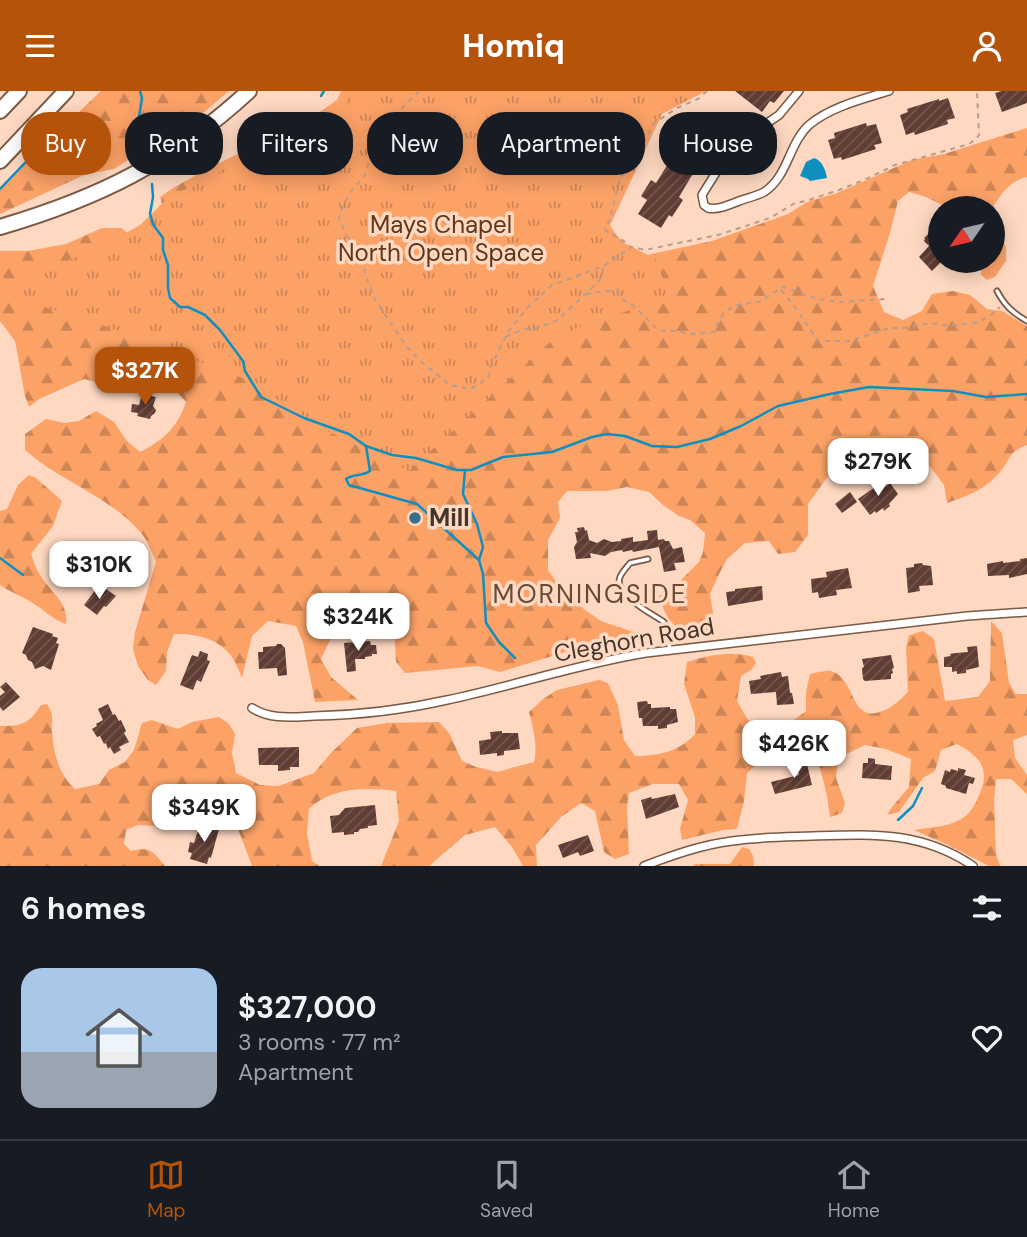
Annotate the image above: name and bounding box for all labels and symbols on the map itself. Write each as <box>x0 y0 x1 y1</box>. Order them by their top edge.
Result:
north arrow <box>928 196 1004 273</box>
park label: Mays Chapel North Open Space <box>338 209 544 268</box>
pin: $327K <box>96 347 194 407</box>
pin: $279K <box>829 439 927 498</box>
place label: Mill <box>429 502 470 533</box>
marker: Mill <box>407 510 423 526</box>
pin: $310K <box>50 541 148 601</box>
district label: MORNINGSIDE <box>493 577 687 611</box>
pin: $324K <box>309 594 407 653</box>
street label: Cleghorn Road <box>551 610 717 669</box>
pin: $426K <box>745 721 843 780</box>
pin: $349K <box>155 785 253 844</box>

